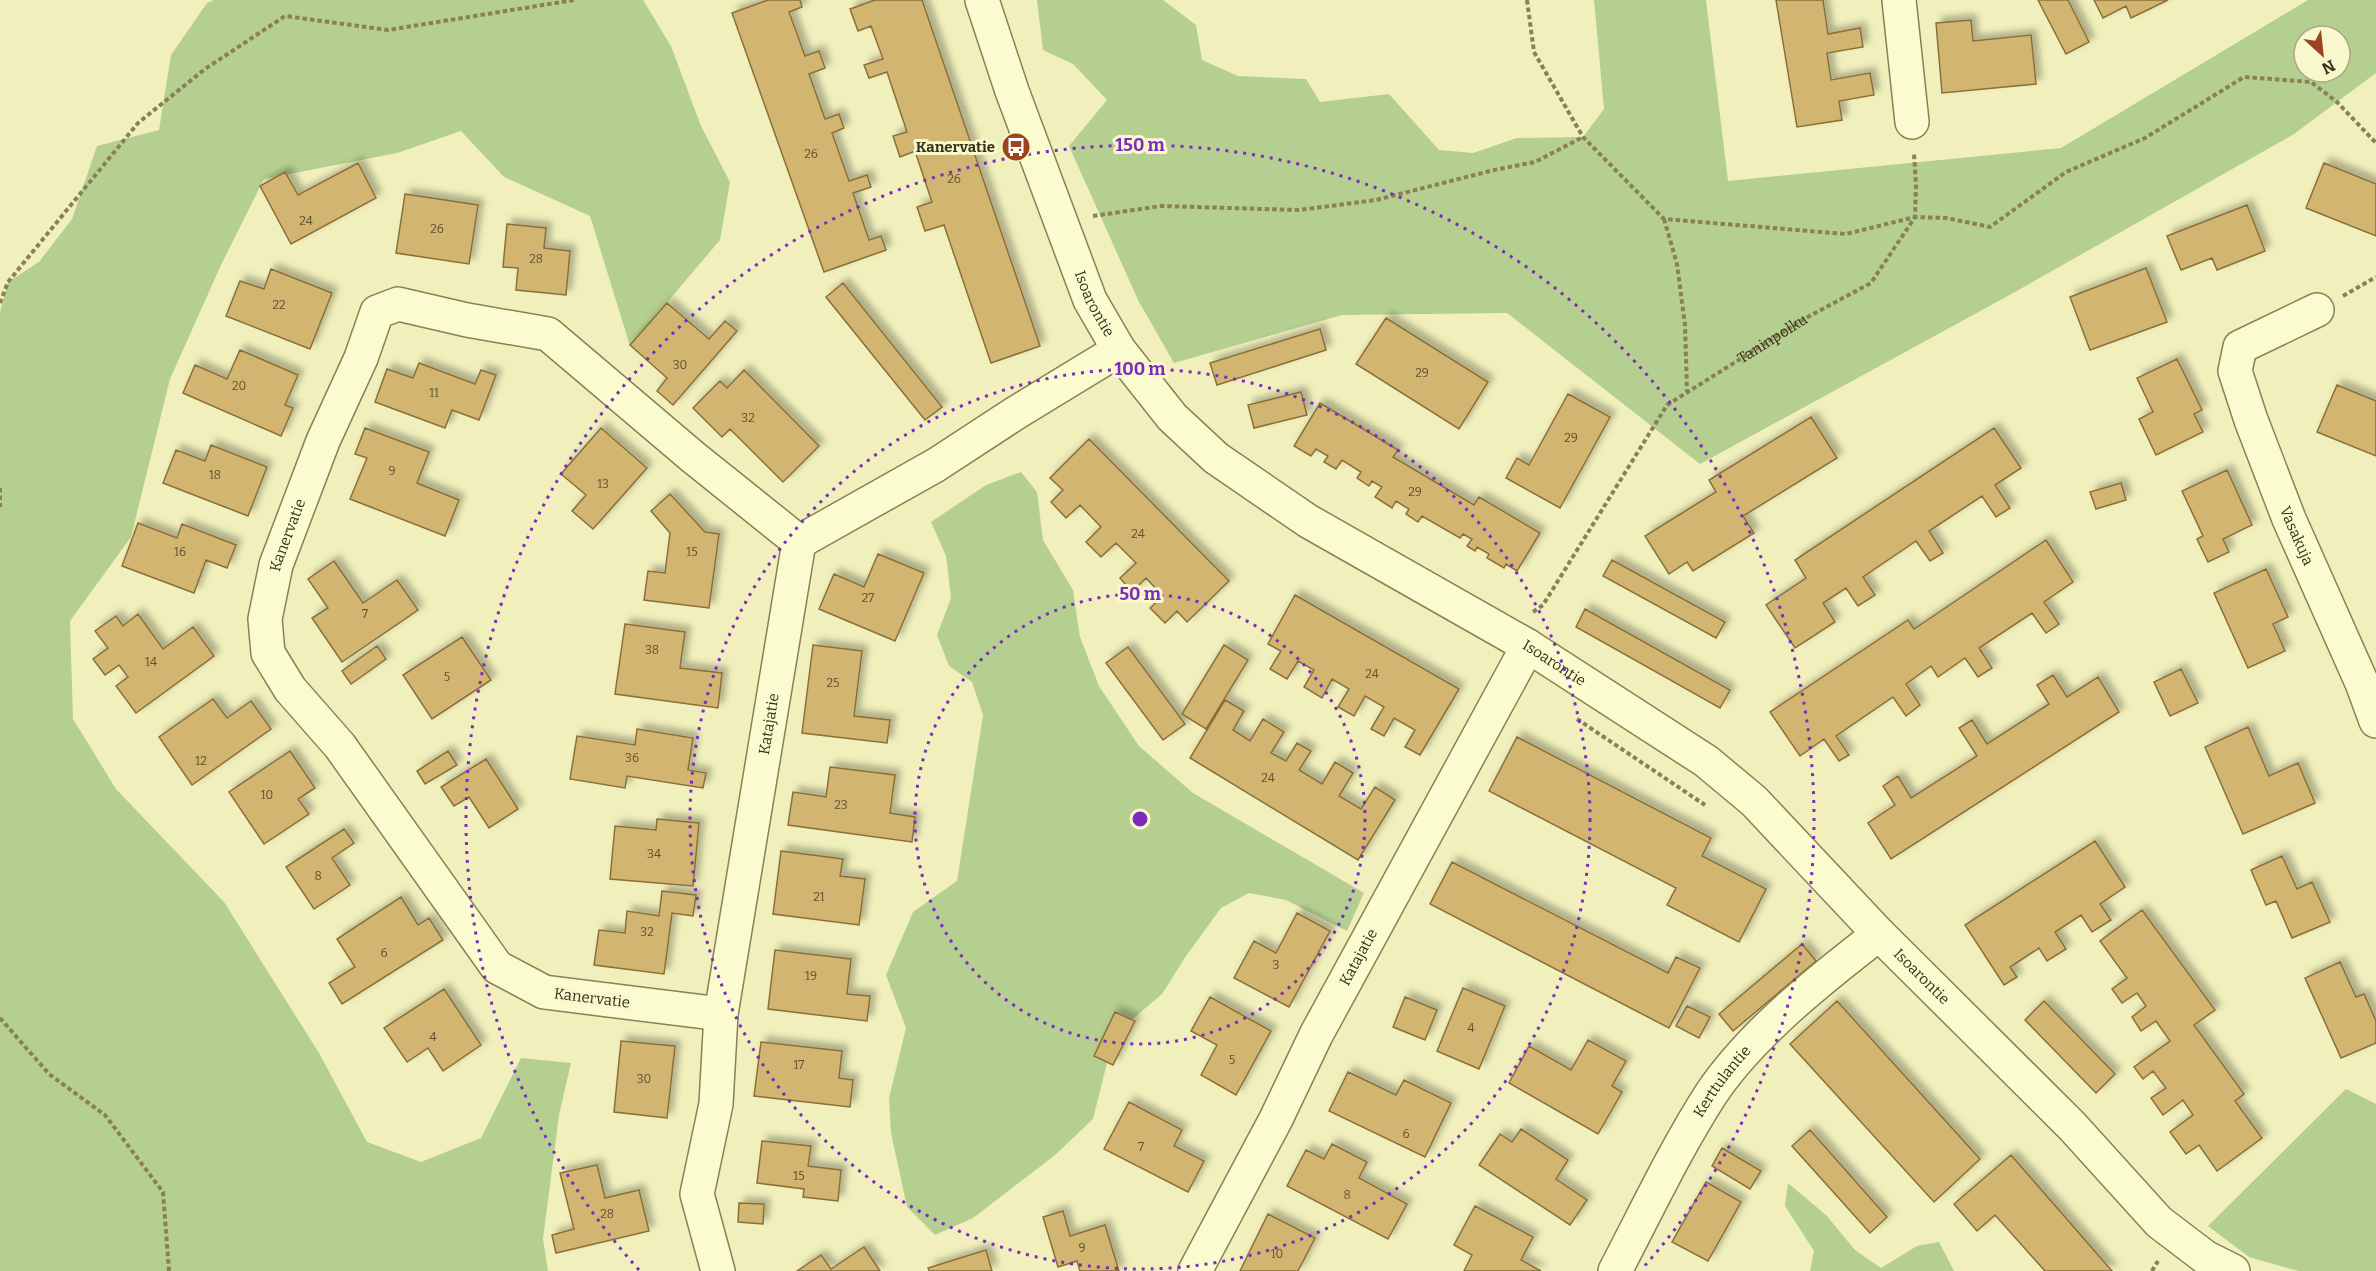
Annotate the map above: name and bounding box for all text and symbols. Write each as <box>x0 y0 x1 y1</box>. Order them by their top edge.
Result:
north arrow <box>2292 24 2352 84</box>
text: N <box>2319 56 2338 78</box>
bus stop icon: Kanervatie <box>1000 131 1032 163</box>
text: 150 m <box>1115 134 1165 156</box>
place label: Kanervatie <box>916 138 995 156</box>
house number: 26 <box>804 147 818 161</box>
house number: 26 <box>947 172 961 186</box>
house number: 24 <box>299 214 313 228</box>
house number: 26 <box>430 222 444 236</box>
house number: 28 <box>529 252 543 266</box>
street label: Isoarontie <box>1071 268 1118 340</box>
house number: 22 <box>272 298 286 312</box>
street label: Taninpolku <box>1734 310 1811 367</box>
house number: 30 <box>673 358 687 372</box>
text: 100 m <box>1114 358 1166 380</box>
house number: 29 <box>1415 366 1429 380</box>
house number: 20 <box>232 379 246 393</box>
house number: 11 <box>429 386 439 400</box>
house number: 32 <box>741 411 755 425</box>
house number: 29 <box>1564 431 1578 445</box>
house number: 9 <box>388 464 396 478</box>
house number: 18 <box>209 468 221 482</box>
house number: 13 <box>597 477 609 491</box>
house number: 29 <box>1408 485 1422 499</box>
street label: Kanervatie <box>266 496 309 573</box>
street label: Vasakuja <box>2276 504 2317 568</box>
house number: 24 <box>1131 527 1145 541</box>
house number: 16 <box>174 545 186 559</box>
house number: 15 <box>686 545 698 559</box>
text: 50 m <box>1119 583 1161 605</box>
house number: 27 <box>862 591 874 605</box>
house number: 7 <box>362 607 368 621</box>
street label: Isoarontie <box>1520 636 1589 690</box>
house number: 38 <box>645 643 659 657</box>
house number: 14 <box>145 655 157 669</box>
house number: 24 <box>1365 667 1379 681</box>
house number: 5 <box>444 670 450 684</box>
house number: 25 <box>827 676 839 690</box>
street label: Katajatie <box>755 692 783 756</box>
house number: 36 <box>625 751 639 765</box>
house number: 12 <box>195 754 207 768</box>
house number: 24 <box>1261 771 1275 785</box>
house number: 10 <box>261 788 273 802</box>
house number: 23 <box>834 798 848 812</box>
centre of rings <box>1130 809 1150 829</box>
house number: 34 <box>647 847 661 861</box>
house number: 8 <box>314 869 322 883</box>
house number: 21 <box>813 890 825 904</box>
house number: 32 <box>640 925 654 939</box>
street label: Katajatie <box>1336 925 1381 989</box>
street label: Isoarontie <box>1890 945 1953 1008</box>
house number: 6 <box>380 946 388 960</box>
house number: 3 <box>1273 958 1280 972</box>
house number: 19 <box>805 969 817 983</box>
street label: Kanervatie <box>553 984 631 1012</box>
house number: 4 <box>1467 1021 1475 1035</box>
house number: 4 <box>429 1030 437 1044</box>
street label: Kerttulantie <box>1690 1042 1755 1121</box>
house number: 5 <box>1229 1053 1235 1067</box>
house number: 17 <box>794 1058 804 1072</box>
house number: 30 <box>637 1072 651 1086</box>
house number: 6 <box>1402 1127 1410 1141</box>
house number: 7 <box>1138 1140 1144 1154</box>
house number: 15 <box>793 1169 805 1183</box>
house number: 8 <box>1343 1188 1351 1202</box>
house number: 28 <box>600 1207 614 1221</box>
house number: 9 <box>1078 1241 1086 1255</box>
house number: 10 <box>1271 1247 1283 1261</box>

